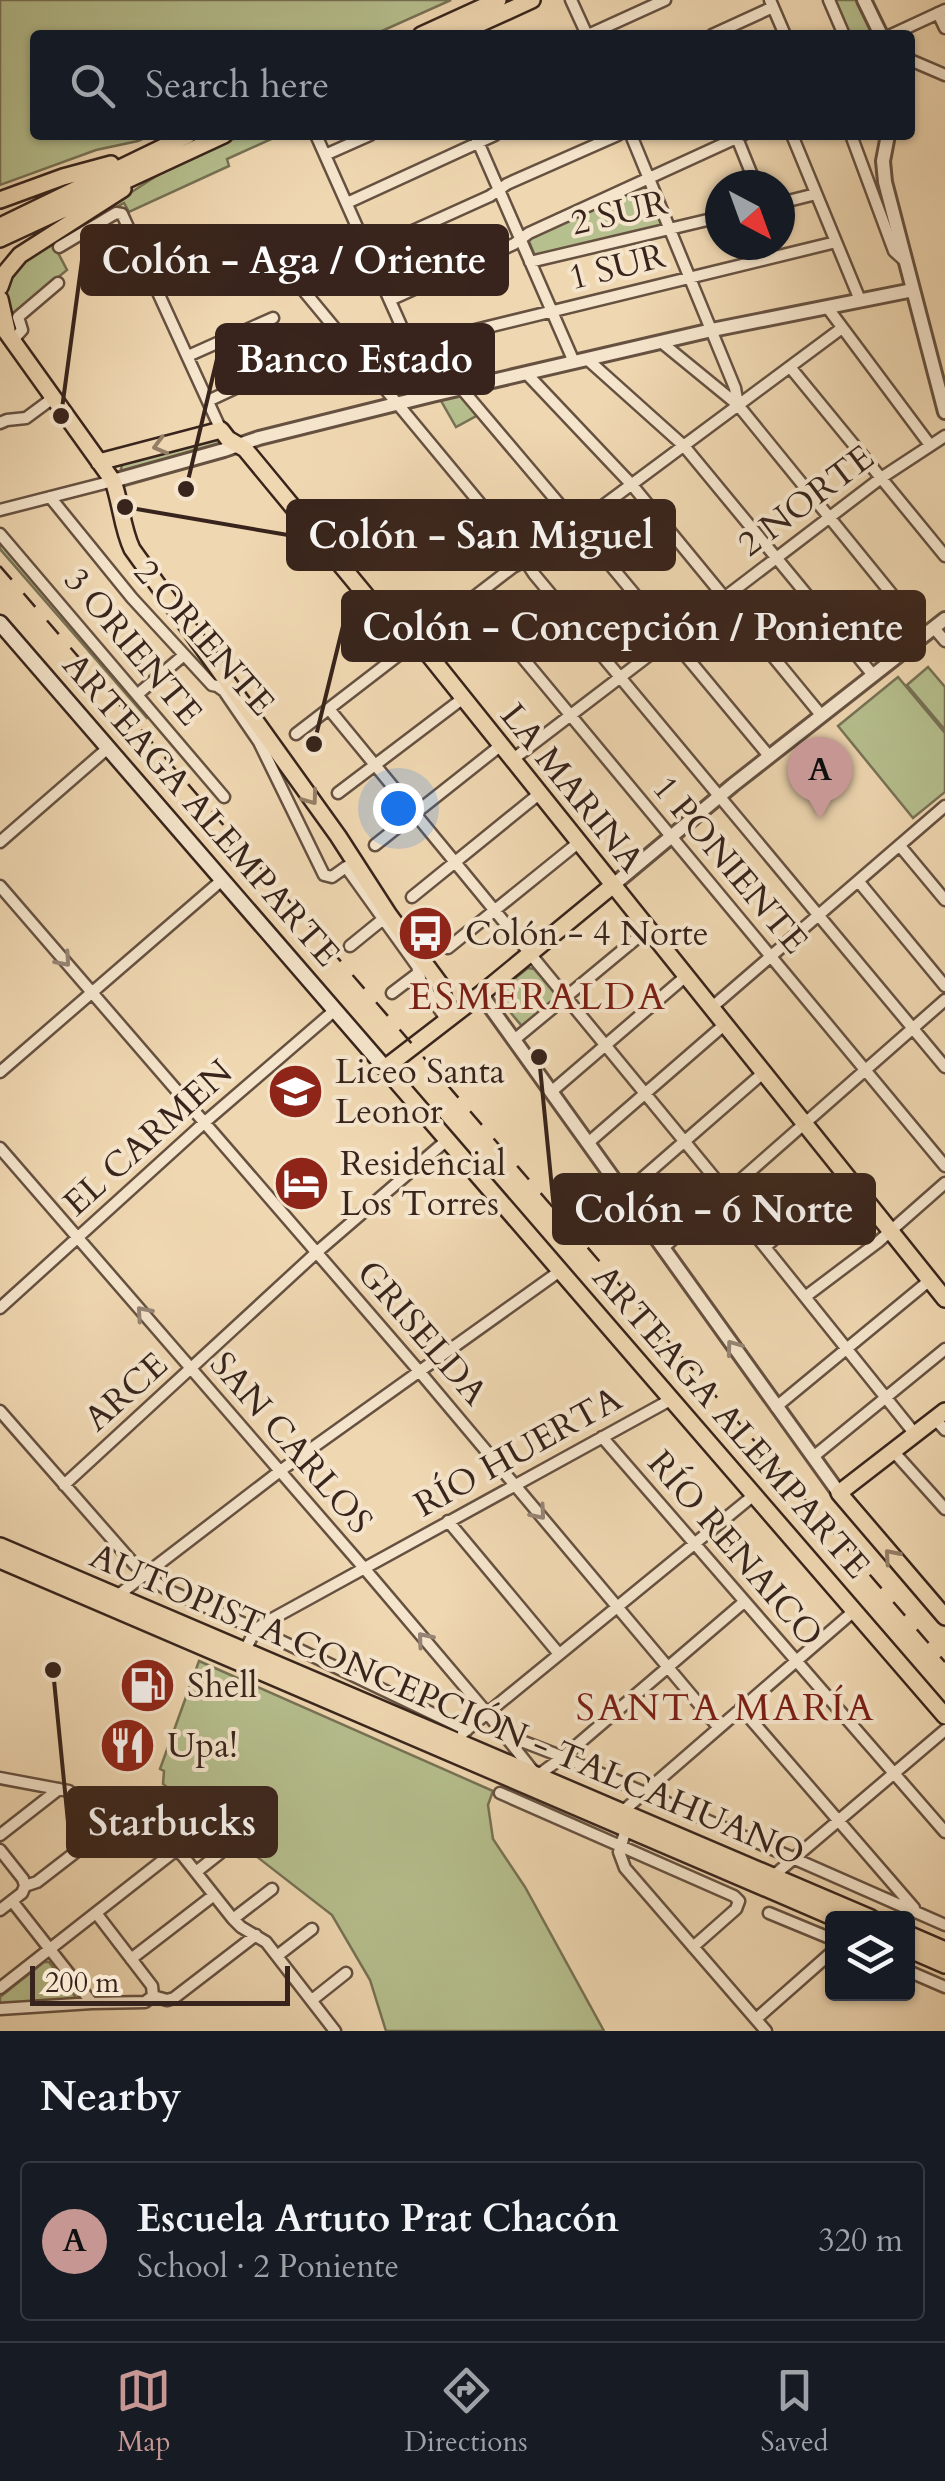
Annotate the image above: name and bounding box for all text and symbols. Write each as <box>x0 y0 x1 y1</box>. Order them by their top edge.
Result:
search box <box>30 30 915 140</box>
icon: search <box>65 58 120 113</box>
text: Search here <box>145 59 329 111</box>
north arrow <box>705 170 795 260</box>
street label: 2 SUR <box>566 178 673 247</box>
callout: Colón - Aga / Oriente <box>82 226 507 294</box>
street label: 1 SUR <box>564 232 671 302</box>
text: Colón - Aga / Oriente <box>101 235 487 287</box>
callout: Banco Estado <box>217 325 493 393</box>
text: Banco Estado <box>237 334 473 386</box>
street label: 2 NORTE <box>728 434 884 568</box>
one-way arrow <box>152 435 169 456</box>
callout: Colón - San Miguel <box>288 501 674 569</box>
text: Colón - San Miguel <box>308 510 654 562</box>
street label: 2 ORIENTE <box>123 550 285 726</box>
street label: 3 ORIENTE <box>53 558 213 736</box>
callout: Colón - Concepción / Poniente <box>343 592 924 660</box>
text: Colón - Concepción / Poniente <box>362 602 904 654</box>
street label: ARTEAGA ALEMPARTE <box>51 643 351 977</box>
street label: LA MARINA <box>489 694 655 883</box>
pin: A <box>788 736 852 819</box>
street label: 1 PONIENTE <box>641 766 819 964</box>
your location <box>373 783 424 834</box>
one-way arrow <box>299 787 317 805</box>
bus stop icon: Colón - 4 Norte <box>396 904 456 964</box>
place label: Colón - 4 Norte <box>465 910 709 958</box>
one-way arrow <box>53 948 71 967</box>
district label: ESMERALDA <box>409 971 667 1023</box>
place label: Liceo Santa Leonor <box>335 1048 505 1136</box>
street label: EL CARMEN <box>53 1049 243 1227</box>
school or university icon: Liceo Santa Leonor <box>266 1062 326 1122</box>
place label: Residencial Los Torres <box>340 1140 506 1228</box>
hotel icon: Residencial Los Torres <box>271 1154 331 1214</box>
callout: Colón - 6 Norte <box>554 1175 874 1243</box>
text: Colón - 6 Norte <box>574 1184 854 1236</box>
street label: GRISELDA <box>346 1250 498 1416</box>
street label: ARTEAGA ALEMPARTE <box>581 1255 881 1589</box>
one-way arrow <box>137 1307 155 1325</box>
one-way arrow <box>727 1339 745 1358</box>
street label: ARCE <box>74 1342 178 1442</box>
street label: SAN CARLOS <box>199 1342 383 1544</box>
street label: RÍO HUERTA <box>406 1375 630 1529</box>
street label: RÍO RENAICO <box>636 1441 834 1657</box>
one-way arrow <box>527 1501 545 1519</box>
street label: AUTOPISTA CONCEPCIÓN - TALCAHUANO <box>82 1532 812 1878</box>
one-way arrow <box>885 1549 903 1568</box>
one-way arrow <box>418 1632 436 1650</box>
fuel station icon: Shell <box>118 1656 178 1716</box>
place label: Shell <box>187 1662 258 1710</box>
district label: SANTA MARÍA <box>576 1682 876 1734</box>
restaurant icon: Upa! <box>98 1716 158 1776</box>
place label: Upa! <box>167 1722 238 1770</box>
callout: Starbucks <box>68 1788 276 1856</box>
text: Starbucks <box>88 1797 256 1849</box>
map controls <box>825 1911 915 2001</box>
button: layers <box>825 1911 915 2001</box>
scale bar <box>30 1961 290 2006</box>
text: 200 m <box>45 1964 119 2002</box>
text: Nearby <box>40 2068 182 2125</box>
text: Escuela Artuto Prat Chacón <box>137 2193 619 2245</box>
text: A <box>62 2219 87 2263</box>
text: 320 m <box>818 2219 903 2263</box>
text: School · 2 Poniente <box>137 2245 399 2289</box>
tab: Map <box>116 2363 171 2461</box>
tab: Directions <box>404 2363 528 2461</box>
tab: Saved <box>761 2363 829 2461</box>

